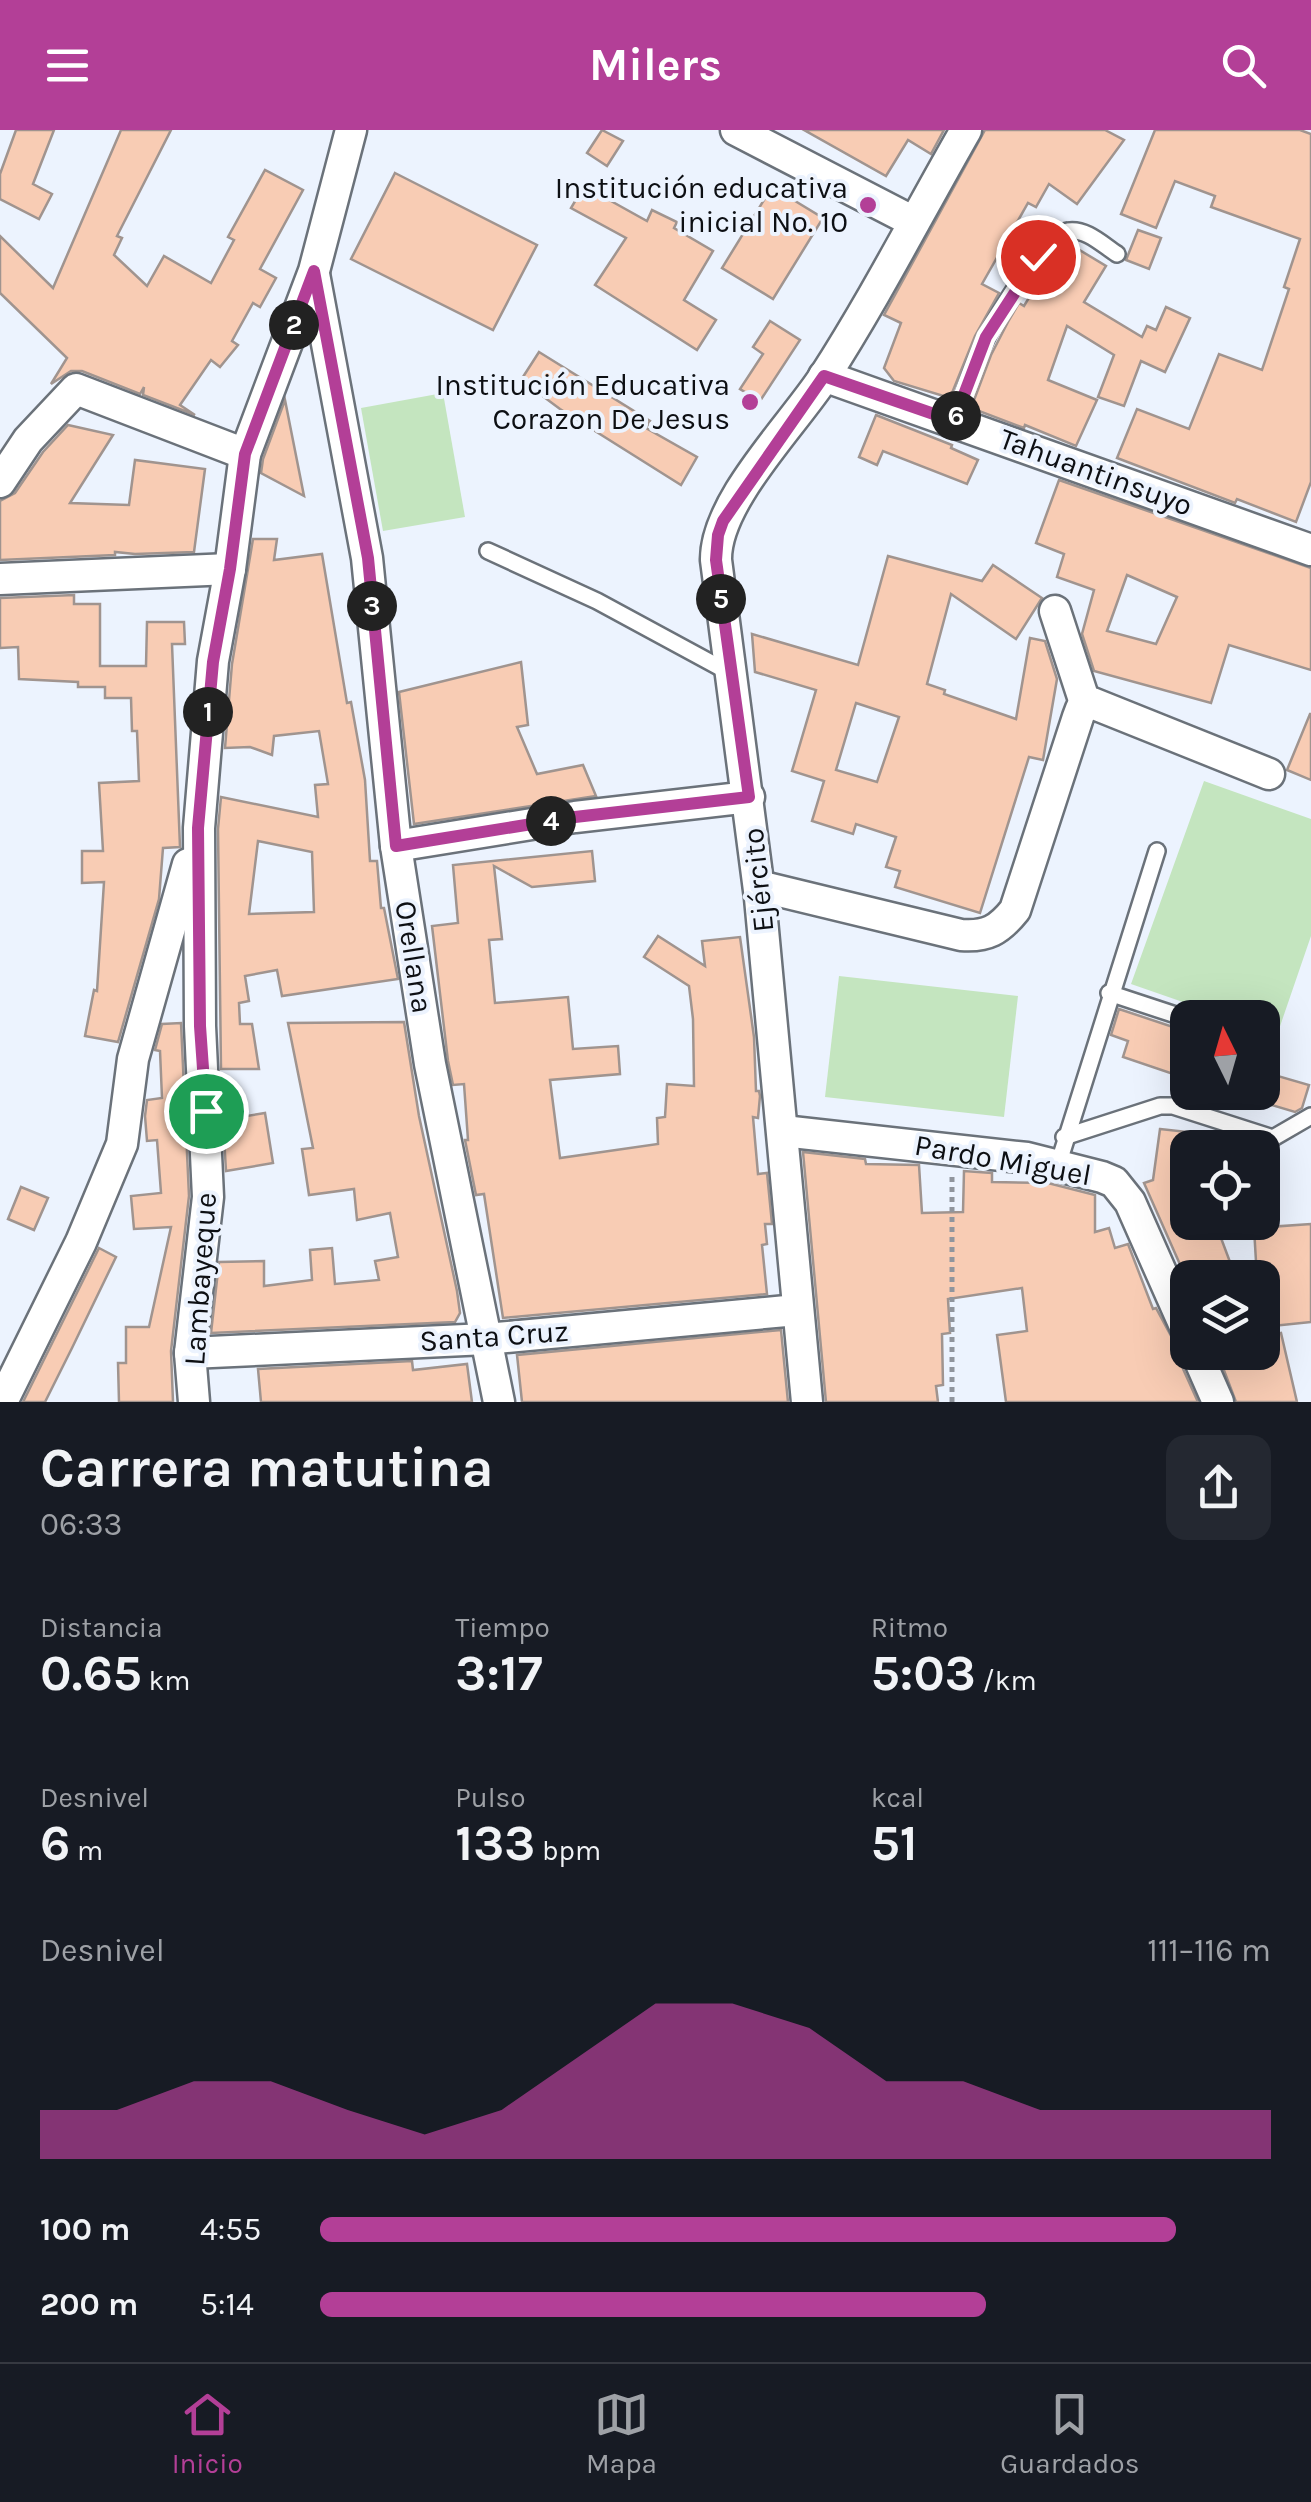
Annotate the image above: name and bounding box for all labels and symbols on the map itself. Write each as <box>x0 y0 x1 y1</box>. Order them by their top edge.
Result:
place label: Institución educativa inicial No. 10 <box>555 170 848 240</box>
marker: Institución educativa inicial No. 10 <box>857 194 879 216</box>
pin <box>996 215 1081 300</box>
pin: 2 <box>269 300 319 350</box>
place label: Institución Educativa Corazon De Jesus <box>435 367 730 437</box>
marker: Institución Educativa Corazon De Jesus <box>739 391 761 413</box>
pin: 6 <box>931 391 981 441</box>
street label: Tahuantinsuyo <box>995 420 1197 524</box>
pin: 5 <box>696 574 746 624</box>
pin: 3 <box>347 581 397 631</box>
pin: 1 <box>183 687 233 737</box>
pin: 4 <box>526 796 576 846</box>
street label: Ejército <box>735 826 781 934</box>
street label: Orellana <box>387 898 441 1016</box>
north arrow <box>1170 1000 1280 1110</box>
pin <box>164 1069 249 1154</box>
street label: Pardo Miguel <box>912 1127 1094 1193</box>
street label: Lambayeque <box>176 1191 224 1367</box>
street label: Santa Cruz <box>418 1313 570 1359</box>

